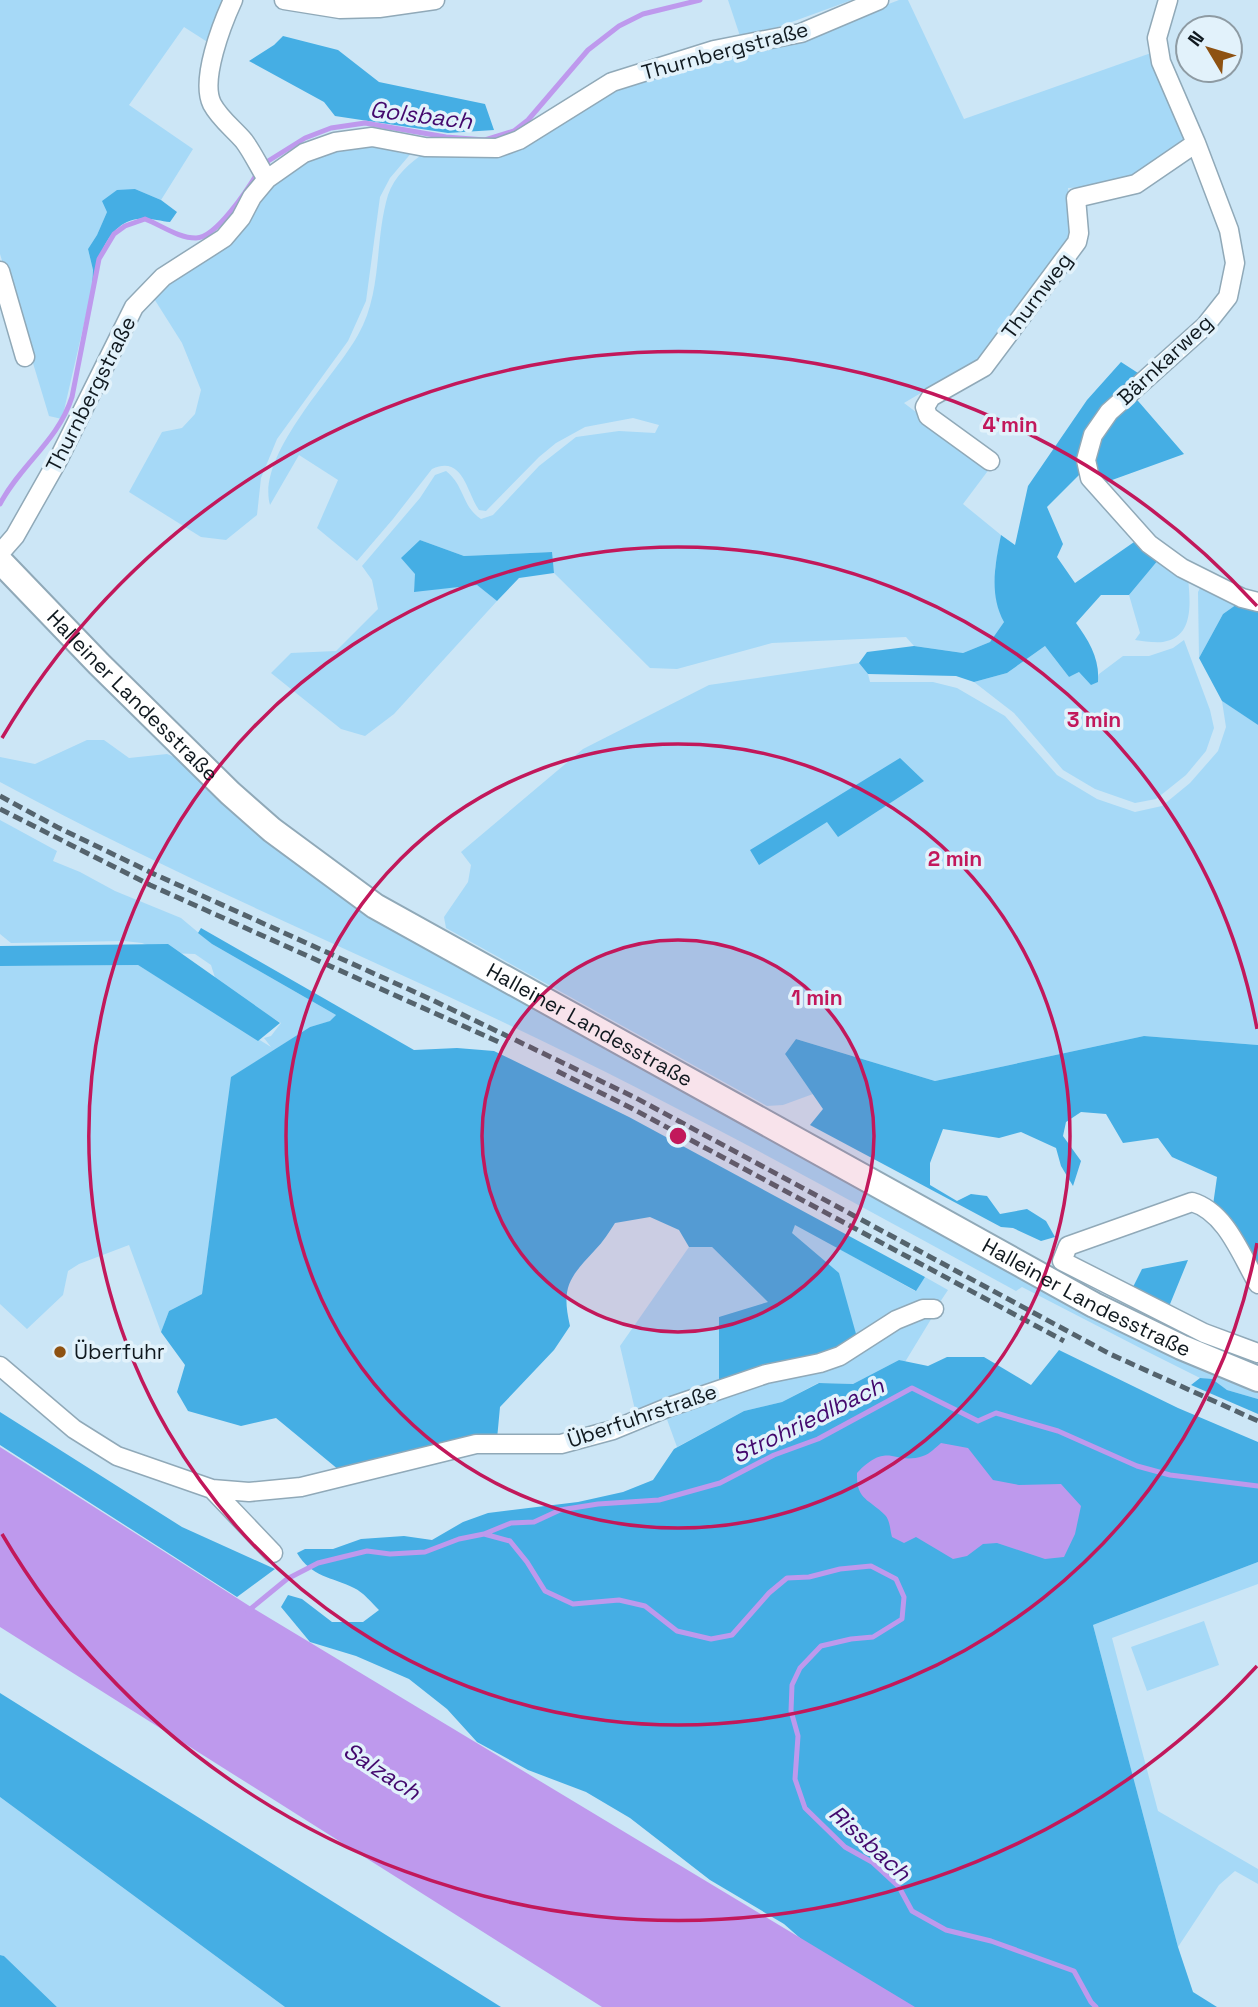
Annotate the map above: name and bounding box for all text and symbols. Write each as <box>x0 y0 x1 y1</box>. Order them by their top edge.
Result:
north arrow <box>1174 14 1244 84</box>
street label: Thurnbergstraße <box>639 15 811 86</box>
text: N <box>1182 26 1210 52</box>
water label: Golsbach <box>368 94 475 136</box>
street label: Thurnweg <box>995 247 1078 344</box>
street label: Bärnkarweg <box>1111 309 1218 411</box>
street label: Thurnbergstraße <box>40 311 141 476</box>
text: 4 min <box>982 411 1038 438</box>
street label: Halleiner Landesstraße <box>41 604 224 787</box>
text: 3 min <box>1067 706 1121 733</box>
text: 2 min <box>928 845 982 872</box>
street label: Halleiner Landesstraße <box>482 957 698 1093</box>
text: 1 min <box>791 984 843 1011</box>
centre of rings <box>666 1124 690 1148</box>
street label: Halleiner Landesstraße <box>978 1232 1195 1363</box>
place label: Überfuhr <box>74 1338 165 1365</box>
marker: Überfuhr <box>52 1344 68 1360</box>
water label: Strohriedlbach <box>727 1370 890 1470</box>
street label: Überfuhrstraße <box>564 1377 720 1454</box>
water label: Salzach <box>338 1735 427 1807</box>
water label: Rissbach <box>823 1798 918 1888</box>

